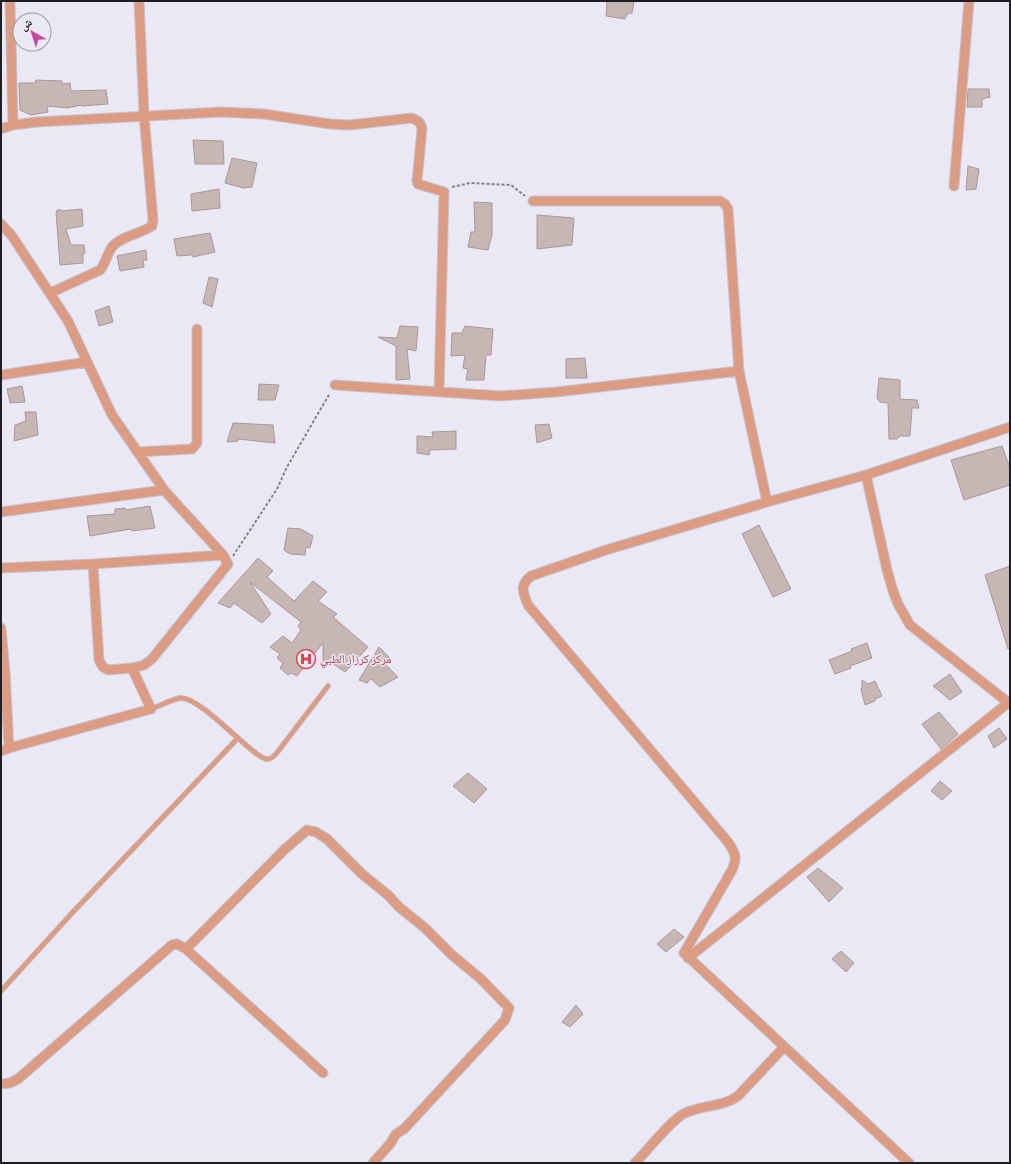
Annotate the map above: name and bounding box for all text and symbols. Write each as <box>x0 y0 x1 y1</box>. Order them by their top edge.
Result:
north arrow <box>12 12 52 52</box>
text: ش <box>16 13 36 34</box>
hospital icon: مركز كرزاز الطبي <box>295 648 317 670</box>
place label: مركز كرزاز الطبي <box>320 649 392 669</box>

